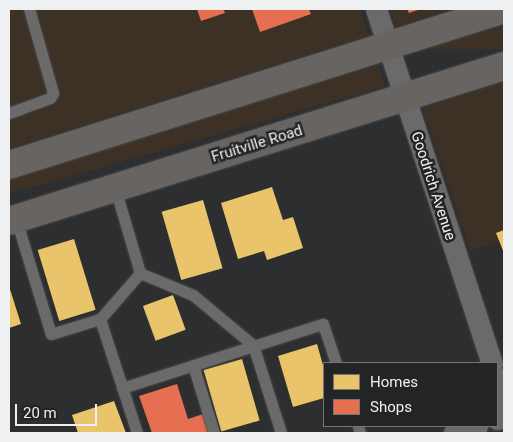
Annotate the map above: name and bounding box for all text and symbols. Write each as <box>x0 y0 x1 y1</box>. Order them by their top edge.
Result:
street label: Fruitville Road <box>209 122 305 166</box>
street label: Goodrich Avenue <box>407 129 459 243</box>
legend <box>323 362 498 427</box>
text: Homes <box>370 373 418 391</box>
scale bar <box>18 394 100 426</box>
text: Shops <box>370 398 412 416</box>
text: 20 m <box>23 404 57 422</box>

